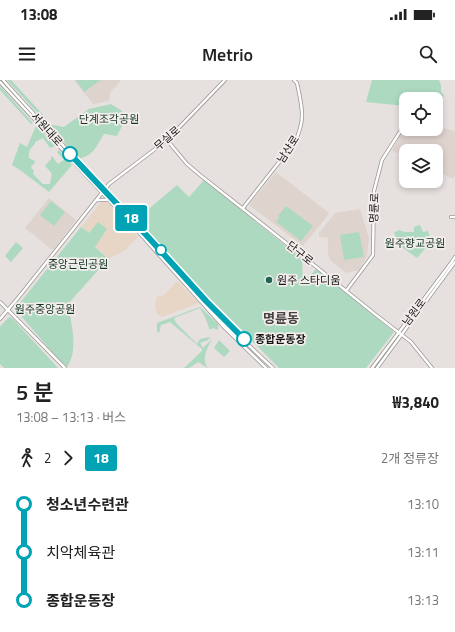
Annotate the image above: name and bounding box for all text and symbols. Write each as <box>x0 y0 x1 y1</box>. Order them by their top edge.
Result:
text: 13:08 <box>20 3 57 26</box>
text: Metrio <box>202 41 253 68</box>
icon: menu <box>16 43 38 65</box>
icon: search <box>417 43 439 65</box>
map controls <box>399 92 443 188</box>
button: locate <box>399 92 443 136</box>
street label: 서원대로 <box>28 109 66 149</box>
park label: 단계조각공원 <box>79 111 139 127</box>
street label: 무실로 <box>150 122 184 154</box>
street label: 남산로 <box>273 132 303 166</box>
button: layers <box>399 144 443 188</box>
unlabelled marker <box>62 146 78 162</box>
street label: 명륜로 <box>365 193 383 223</box>
line badge: 18 <box>113 205 149 231</box>
text: 18 <box>123 207 139 228</box>
park label: 원주향교공원 <box>385 235 445 251</box>
street label: 단구로 <box>283 237 317 269</box>
unlabelled marker <box>155 244 167 256</box>
park label: 중앙근린공원 <box>48 256 108 272</box>
place label: 원주 스타디움 <box>277 272 340 288</box>
marker: 원주 스타디움 <box>264 275 274 285</box>
street label: 남원로 <box>398 295 430 329</box>
park label: 원주중앙공원 <box>15 301 75 317</box>
district label: 명륜동 <box>263 308 299 328</box>
marker: 종합운동장 <box>236 331 252 347</box>
place label: 종합운동장 <box>255 331 306 347</box>
text: 5 분 <box>16 375 53 409</box>
text: ₩3,840 <box>393 391 439 414</box>
text: 13:08 – 13:13 · 버스 <box>16 407 126 427</box>
icon: walk <box>16 447 38 469</box>
icon: forward <box>57 447 79 469</box>
text: 18 <box>93 447 109 468</box>
text: 2 <box>44 448 51 468</box>
text: 2개 정류장 <box>381 448 439 468</box>
text: 청소년수련관 <box>46 493 129 516</box>
text: 13:10 <box>407 494 439 514</box>
text: 치악체육관 <box>46 541 115 564</box>
text: 13:11 <box>407 542 439 562</box>
text: 종합운동장 <box>46 589 115 612</box>
text: 13:13 <box>407 590 439 610</box>

